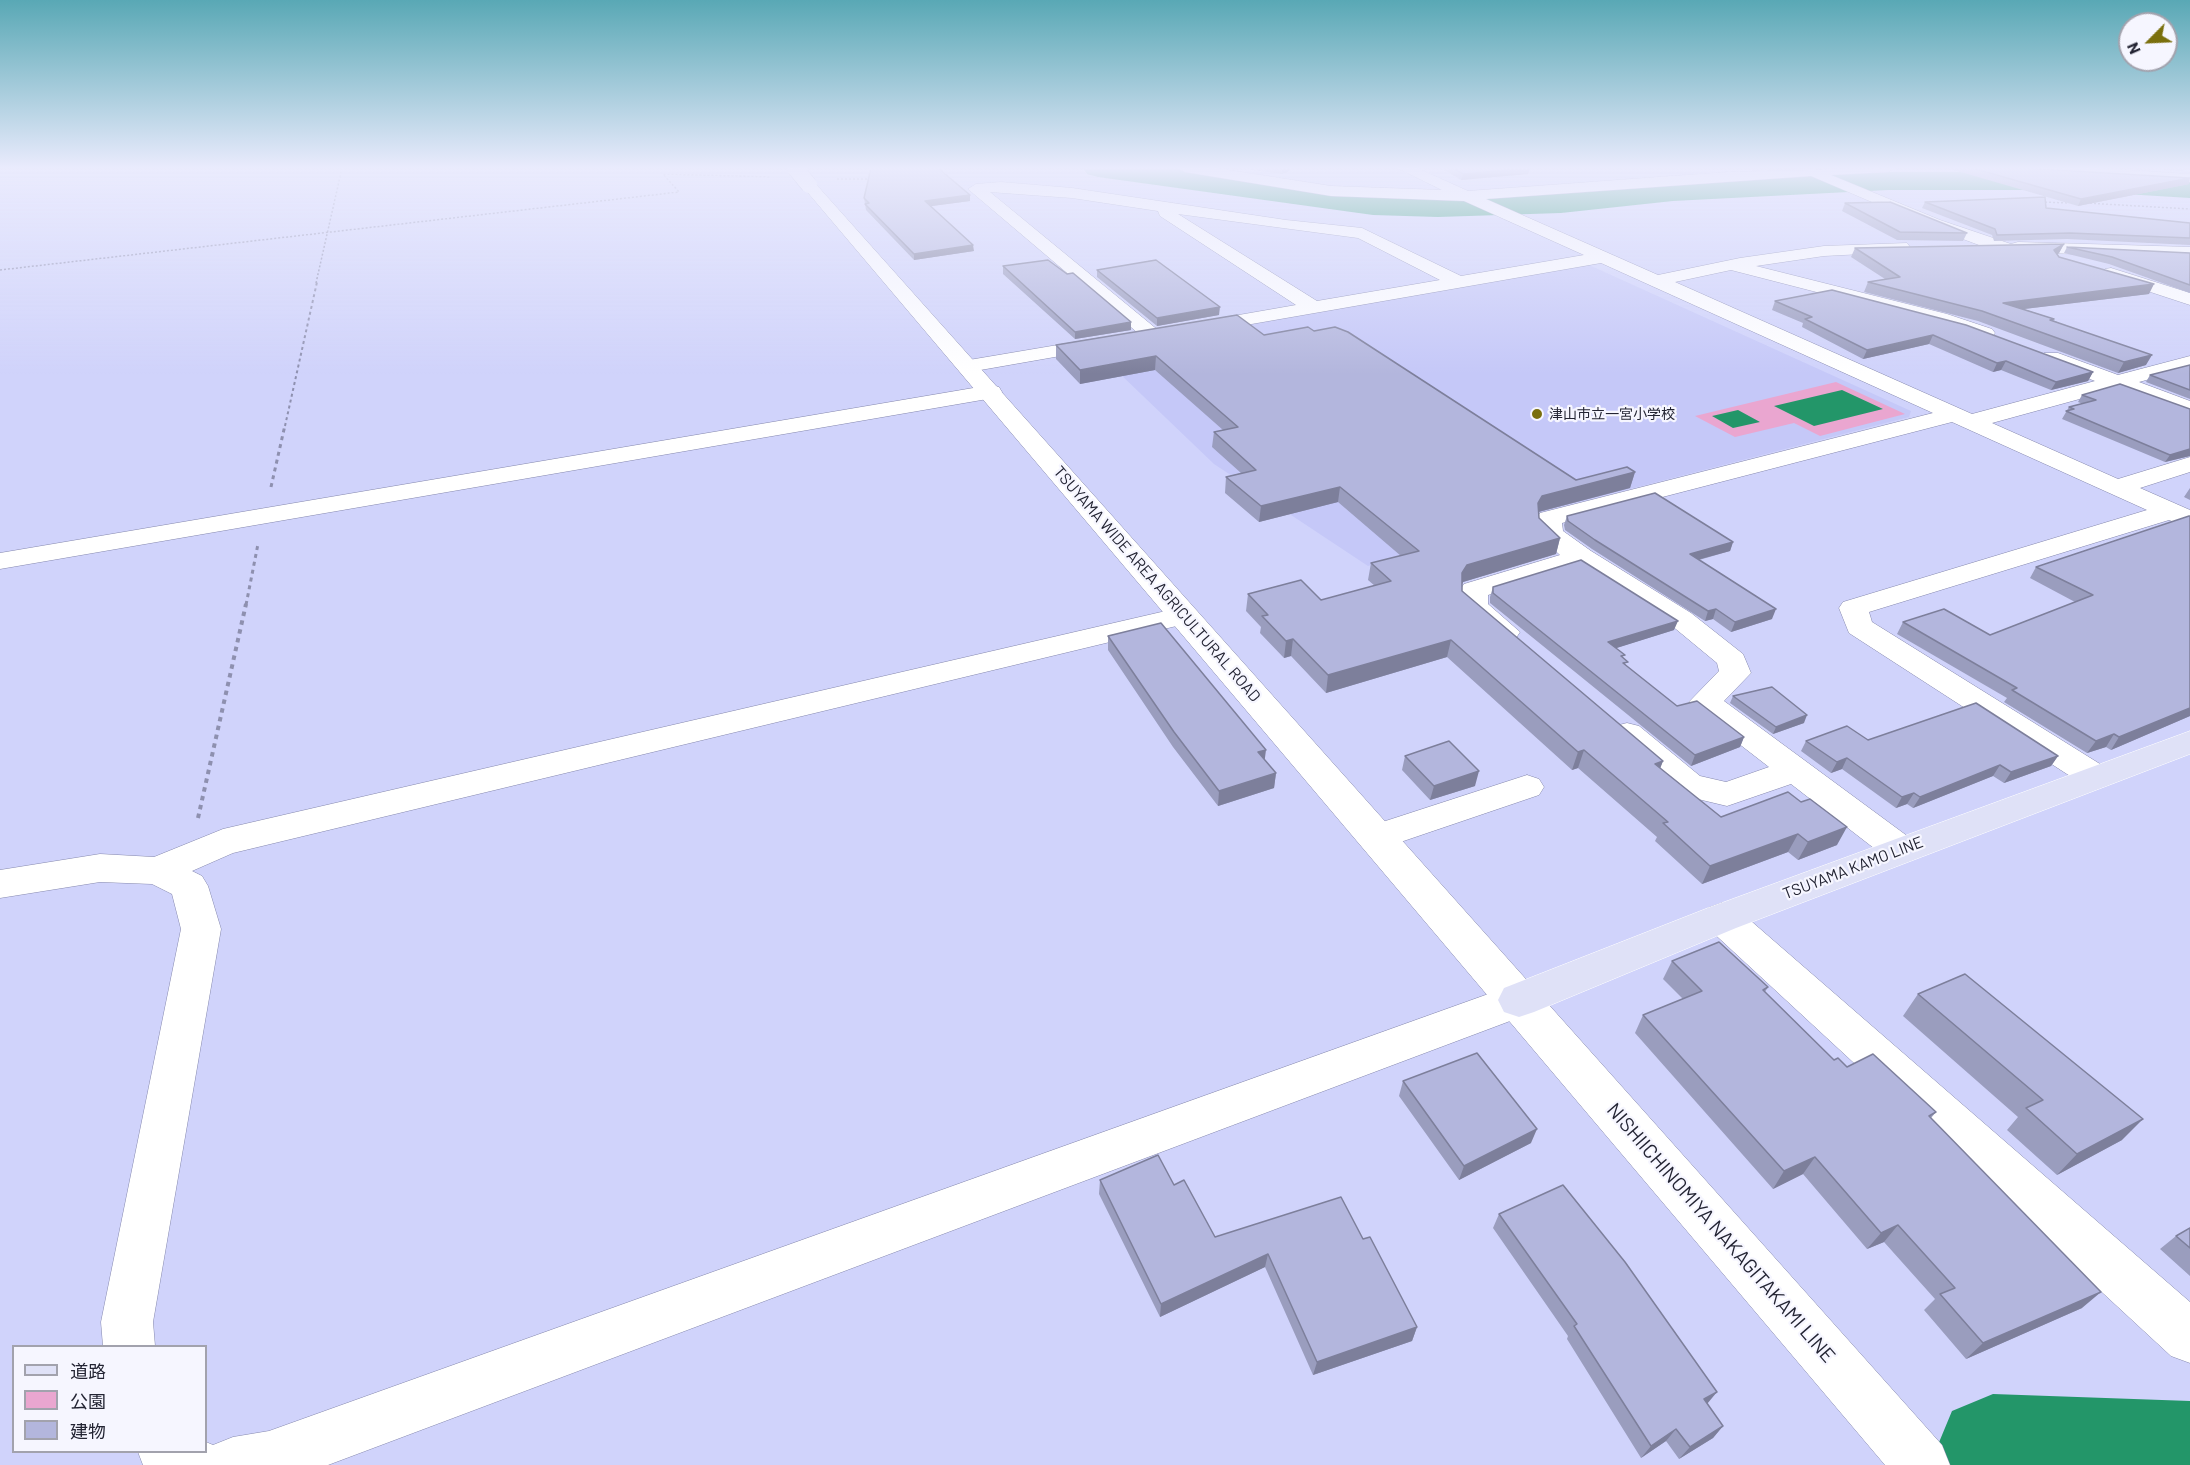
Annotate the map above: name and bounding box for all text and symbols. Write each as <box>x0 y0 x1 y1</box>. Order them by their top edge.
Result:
north arrow <box>2118 12 2178 72</box>
text: N <box>2122 40 2144 57</box>
place label: 津山市立一宮小学校 <box>1549 406 1675 422</box>
marker: 津山市立一宮小学校 <box>1530 407 1544 421</box>
street label: TSUYAMA WIDE AREA AGRICULTURAL ROAD <box>1049 462 1265 706</box>
street label: TSUYAMA KAMO LINE <box>1780 832 1926 904</box>
street label: NISHIICHINOMIYA NAKAGITAKAMI LINE <box>1602 1098 1840 1368</box>
legend <box>12 1345 207 1453</box>
text: 道路 <box>70 1360 106 1382</box>
text: 公園 <box>70 1390 106 1412</box>
text: 建物 <box>70 1420 106 1442</box>

